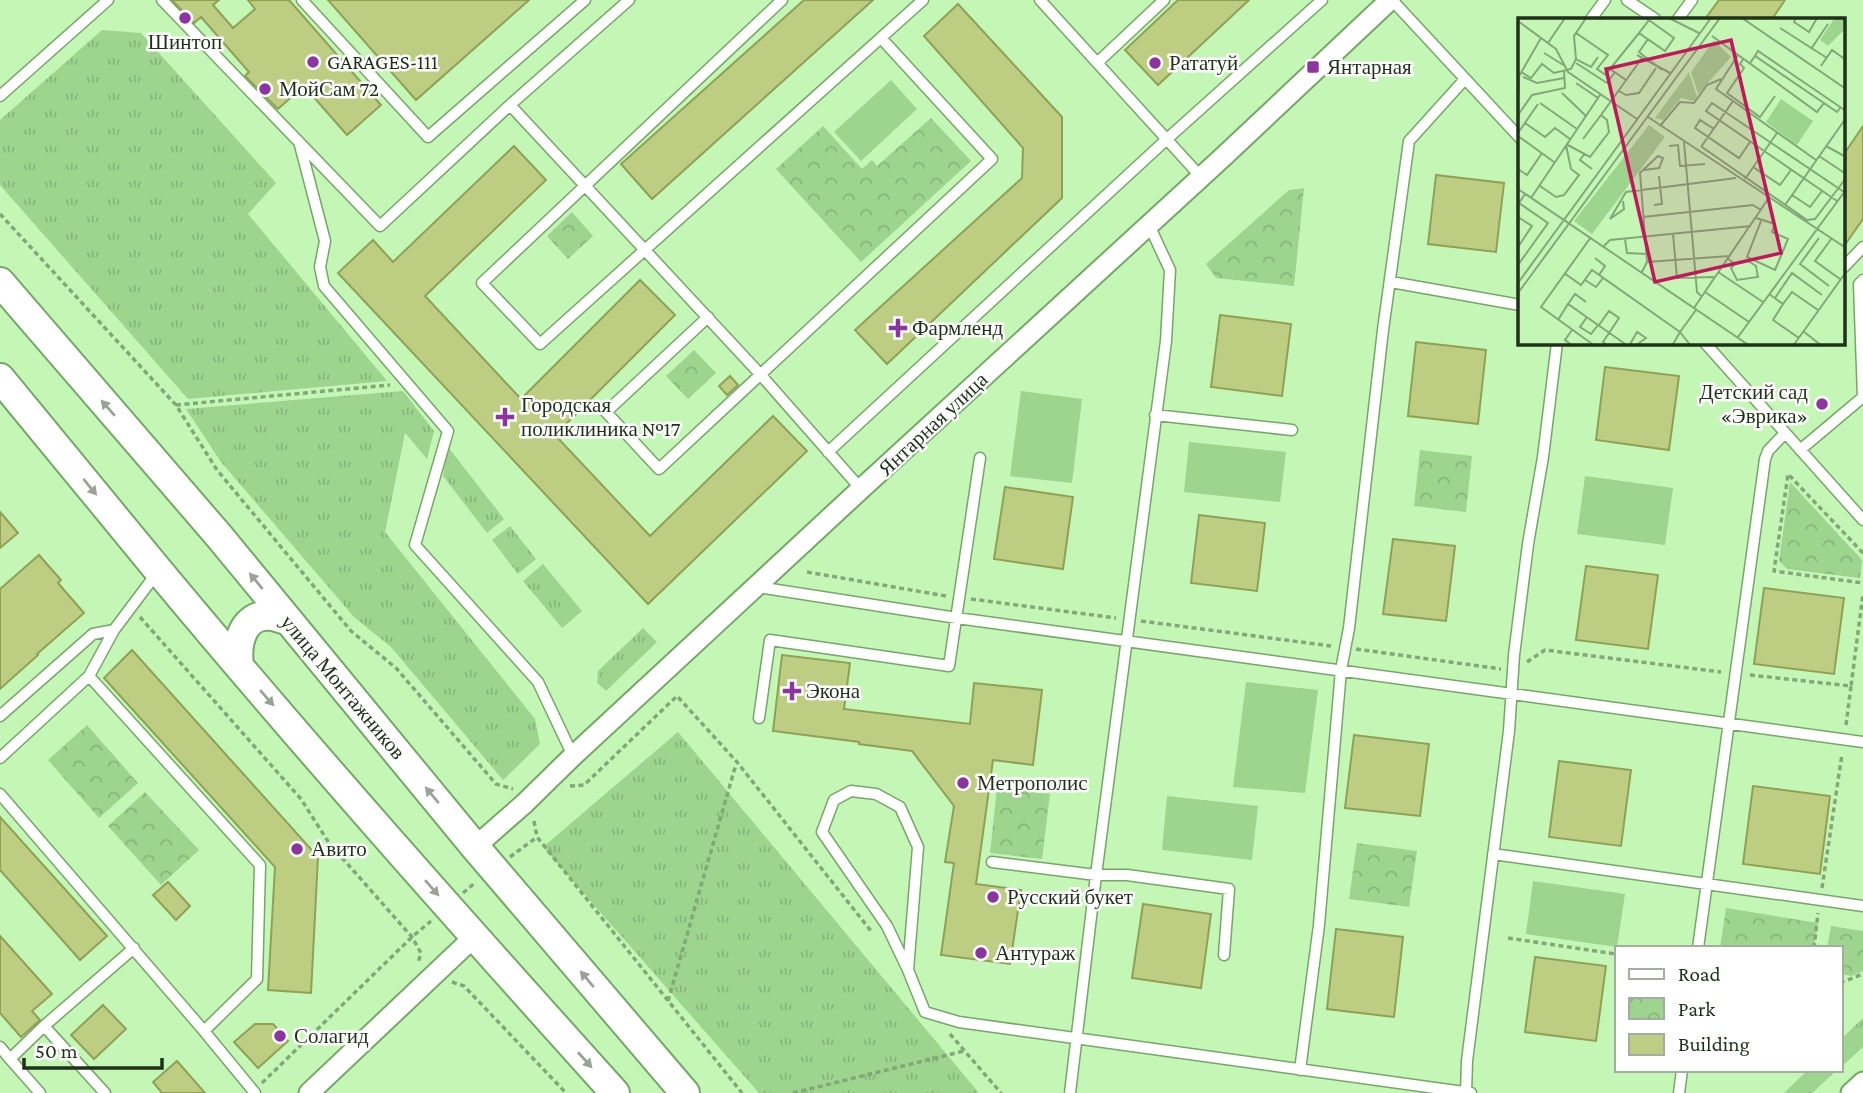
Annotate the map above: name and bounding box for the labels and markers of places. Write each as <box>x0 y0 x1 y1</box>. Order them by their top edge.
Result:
marker: Шинтоп <box>177 10 193 26</box>
place label: Шинтоп <box>148 30 222 54</box>
place label: GARAGES-111 <box>327 50 438 74</box>
place label: Рататуй <box>1169 51 1238 75</box>
marker: GARAGES-111 <box>305 54 321 70</box>
marker: Рататуй <box>1147 55 1163 71</box>
place label: Янтарная <box>1327 55 1412 79</box>
marker: Янтарная <box>1305 59 1321 75</box>
place label: МойСам 72 <box>279 77 379 101</box>
marker: МойСам 72 <box>257 81 273 97</box>
place label: Фармленд <box>912 316 1003 340</box>
marker: Фармленд <box>890 320 906 336</box>
place label: Детский сад «Эврика» <box>1699 380 1808 428</box>
place label: Городская поликлиника №17 <box>521 393 681 441</box>
marker: Детский сад «Эврика» <box>1814 396 1830 412</box>
marker: Городская поликлиника №17 <box>495 407 515 427</box>
place label: Экона <box>806 679 861 703</box>
marker: Экона <box>784 683 800 699</box>
place label: Метрополис <box>977 771 1088 795</box>
marker: Метрополис <box>955 775 971 791</box>
place label: Авито <box>311 837 367 861</box>
marker: Авито <box>289 841 305 857</box>
place label: Русский букет <box>1007 885 1133 909</box>
marker: Русский букет <box>985 889 1001 905</box>
place label: Антураж <box>995 941 1076 965</box>
marker: Антураж <box>973 945 989 961</box>
place label: Солагид <box>294 1024 369 1048</box>
marker: Солагид <box>272 1028 288 1044</box>

